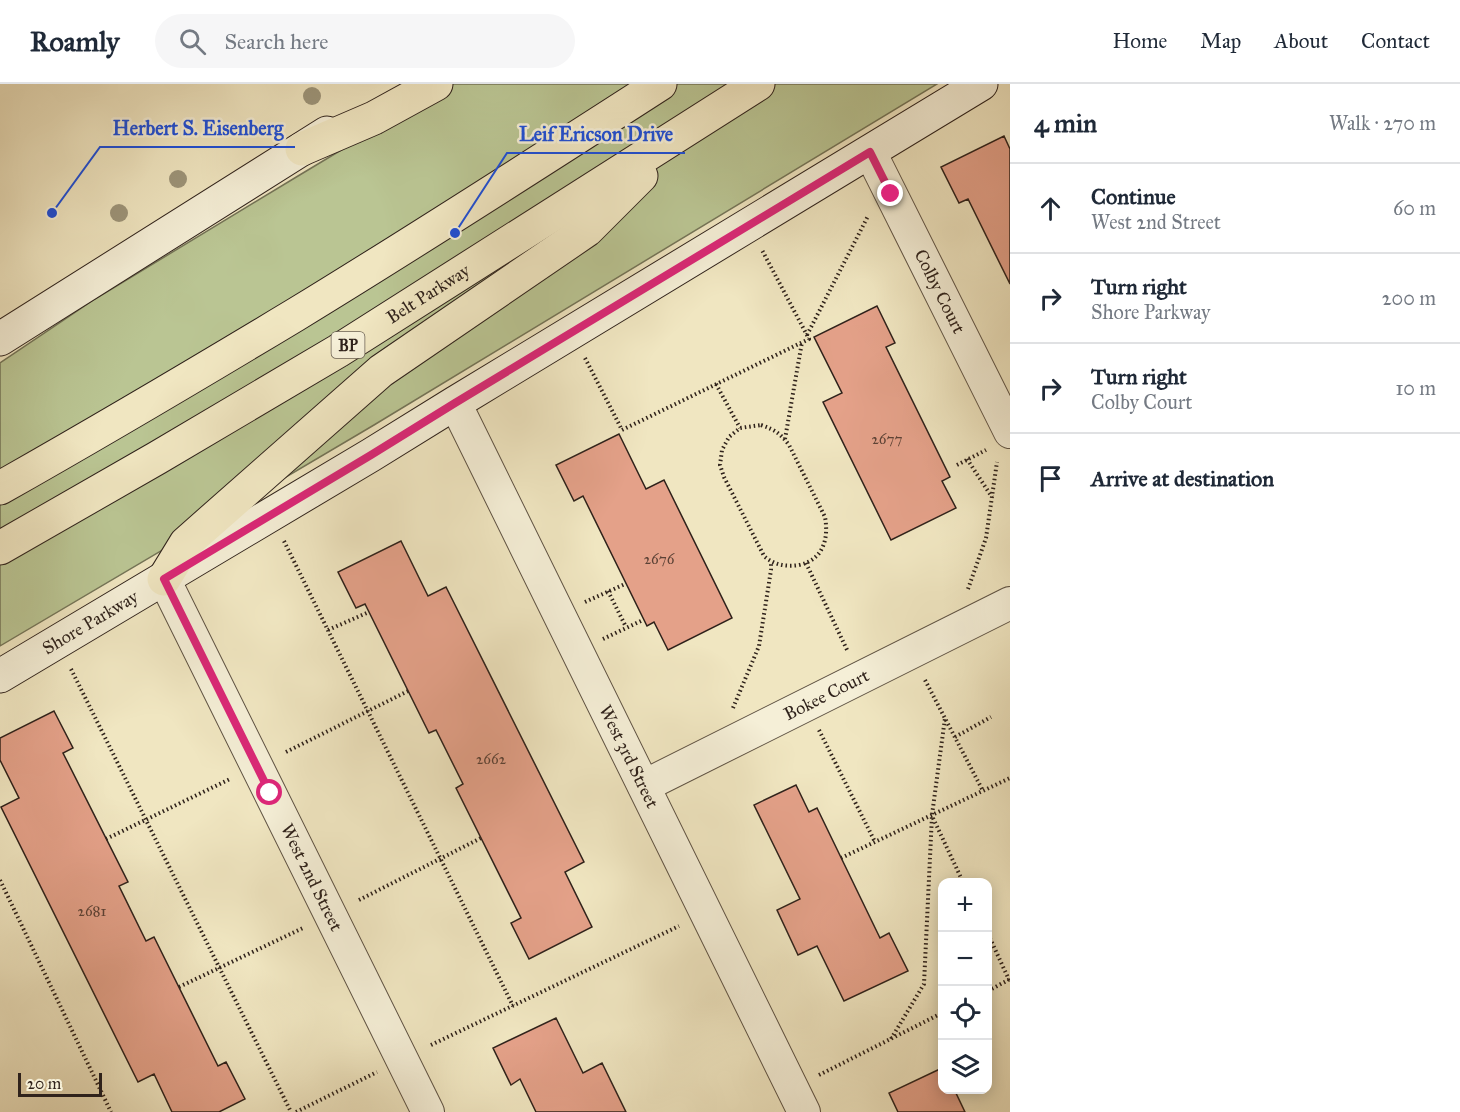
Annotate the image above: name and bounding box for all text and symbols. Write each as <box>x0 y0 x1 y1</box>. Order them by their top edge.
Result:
search box <box>155 14 575 68</box>
text: Roamly <box>30 24 119 59</box>
icon: search <box>176 25 209 58</box>
text: Search here <box>224 28 328 55</box>
text: Home <box>1112 28 1167 54</box>
text: Map <box>1200 28 1241 54</box>
text: About <box>1274 28 1328 54</box>
text: Contact <box>1361 28 1430 54</box>
text: 4 min <box>1034 107 1097 139</box>
callout: Herbert S. Eisenberg <box>100 109 295 147</box>
text: Walk · 270 m <box>1329 111 1436 135</box>
callout: Leif Ericson Drive <box>507 115 685 153</box>
text: Herbert S. Eisenberg <box>113 116 284 141</box>
text: Leif Ericson Drive <box>519 122 674 146</box>
route end <box>877 180 903 206</box>
text: Continue <box>1091 183 1176 210</box>
icon: ahead <box>1034 192 1067 225</box>
text: 60 m <box>1393 196 1436 220</box>
text: West 2nd Street <box>1091 210 1221 234</box>
street label: Colby Court <box>909 246 970 338</box>
street label: Belt Parkway <box>382 259 474 328</box>
text: Turn right <box>1091 273 1187 300</box>
icon: right <box>1034 282 1067 315</box>
text: 200 m <box>1382 286 1436 310</box>
text: Shore Parkway <box>1091 300 1210 324</box>
road number: BP <box>332 332 364 358</box>
text: Turn right <box>1091 363 1187 390</box>
icon: right <box>1034 372 1067 405</box>
text: 10 m <box>1395 376 1436 400</box>
text: Colby Court <box>1091 390 1192 414</box>
house number: 2677 <box>871 430 903 448</box>
icon: arrive <box>1034 462 1067 495</box>
text: Arrive at destination <box>1091 465 1274 492</box>
house number: 2676 <box>644 550 676 568</box>
street label: Shore Parkway <box>38 585 143 659</box>
street label: Bokee Court <box>780 664 873 725</box>
street label: West 3rd Street <box>594 701 664 812</box>
house number: 2662 <box>476 750 507 768</box>
route start <box>256 779 282 805</box>
street label: West 2nd Street <box>276 820 348 935</box>
map controls <box>938 878 992 1094</box>
button: + <box>938 878 992 932</box>
house number: 2681 <box>78 902 107 920</box>
button: − <box>938 932 992 986</box>
button: locate <box>938 986 992 1040</box>
button: layers <box>938 1040 992 1094</box>
scale bar <box>18 1070 102 1098</box>
text: 20 m <box>27 1074 61 1093</box>

